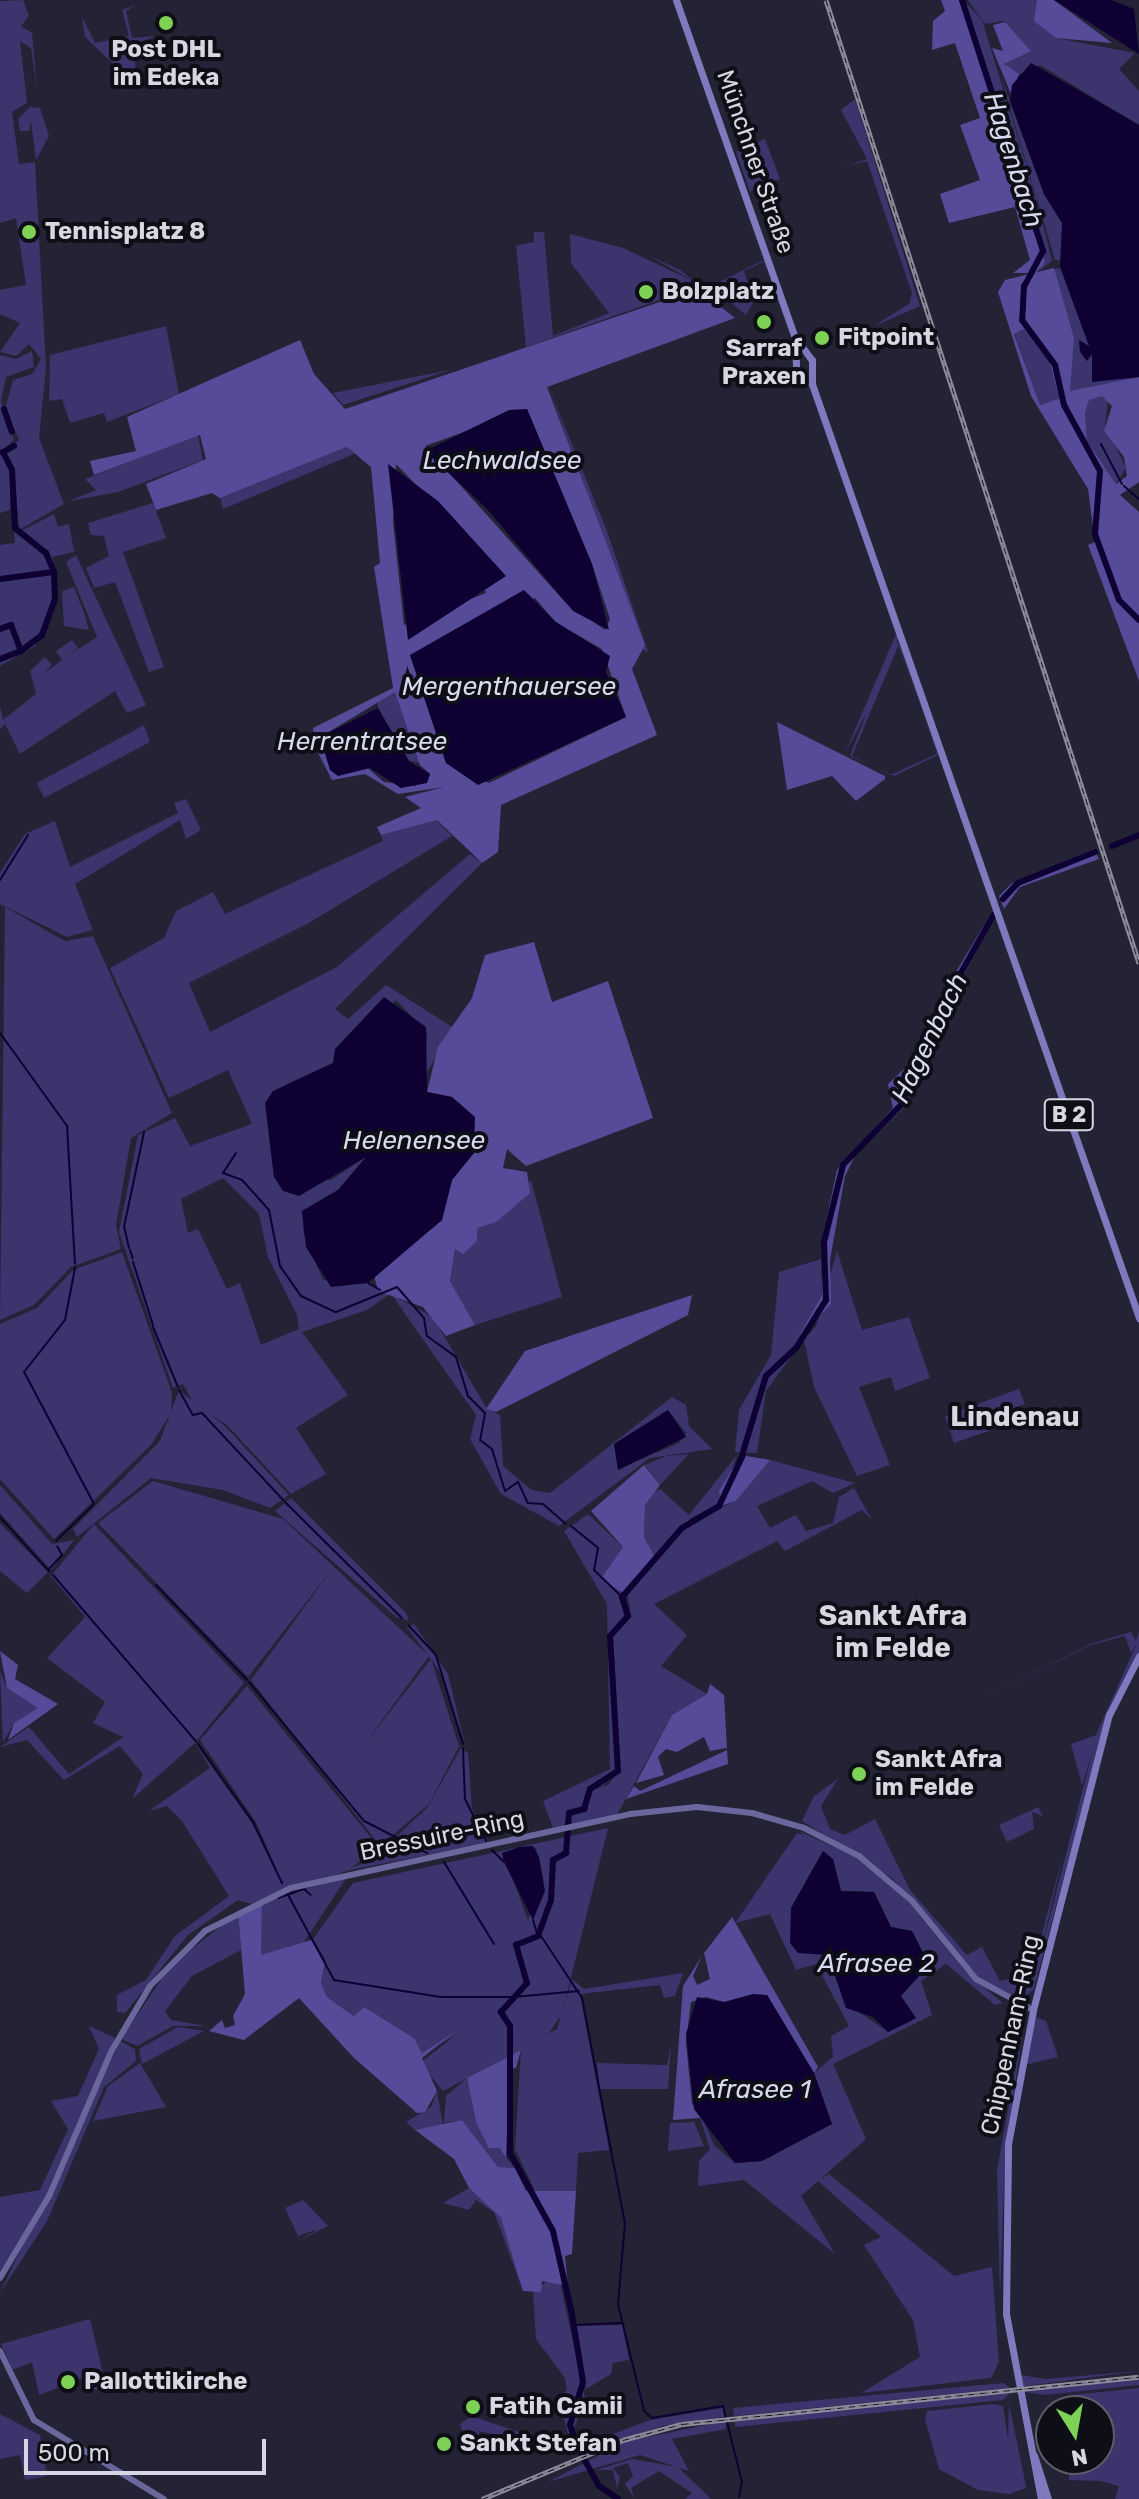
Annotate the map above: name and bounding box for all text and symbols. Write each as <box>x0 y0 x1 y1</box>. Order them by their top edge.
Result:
marker: Post DHL im Edeka <box>157 14 175 32</box>
place label: Post DHL im Edeka <box>111 36 221 92</box>
street label: Münchner Straße <box>710 66 800 258</box>
water label: Hagenbach <box>976 88 1050 232</box>
place label: Tennisplatz 8 <box>45 218 205 246</box>
marker: Tennisplatz 8 <box>20 223 38 241</box>
place label: Bolzplatz <box>662 278 774 306</box>
marker: Bolzplatz <box>637 283 655 301</box>
marker: Sarraf Praxen <box>755 313 773 331</box>
place label: Fitpoint <box>838 324 934 352</box>
marker: Fitpoint <box>813 329 831 347</box>
place label: Sarraf Praxen <box>722 335 806 391</box>
water label: Lechwaldsee <box>423 445 581 477</box>
water label: Mergenthauersee <box>402 671 616 703</box>
water label: Herrentratsee <box>277 726 447 758</box>
water label: Hagenbach <box>885 968 975 1108</box>
road number: B 2 <box>1043 1097 1095 1133</box>
water label: Helenensee <box>343 1125 485 1157</box>
district label: Lindenau <box>950 1400 1080 1434</box>
district label: Sankt Afra im Felde <box>818 1599 968 1665</box>
place label: Sankt Afra im Felde <box>875 1746 1003 1802</box>
marker: Sankt Afra im Felde <box>850 1765 868 1783</box>
street label: Bressuire-Ring <box>357 1805 527 1867</box>
street label: Chippenham-Ring <box>976 1932 1046 2138</box>
water label: Afrasee 2 <box>818 1948 934 1980</box>
water label: Afrasee 1 <box>699 2074 811 2106</box>
place label: Pallottikirche <box>84 2368 247 2396</box>
marker: Pallottikirche <box>59 2373 77 2391</box>
place label: Fatih Camii <box>489 2393 623 2421</box>
north arrow <box>1035 2395 1115 2475</box>
marker: Fatih Camii <box>464 2398 482 2416</box>
scale bar <box>28 2423 270 2473</box>
place label: Sankt Stefan <box>460 2430 617 2458</box>
marker: Sankt Stefan <box>435 2435 453 2453</box>
text: 500 m <box>38 2439 110 2467</box>
text: N <box>1069 2442 1090 2472</box>

